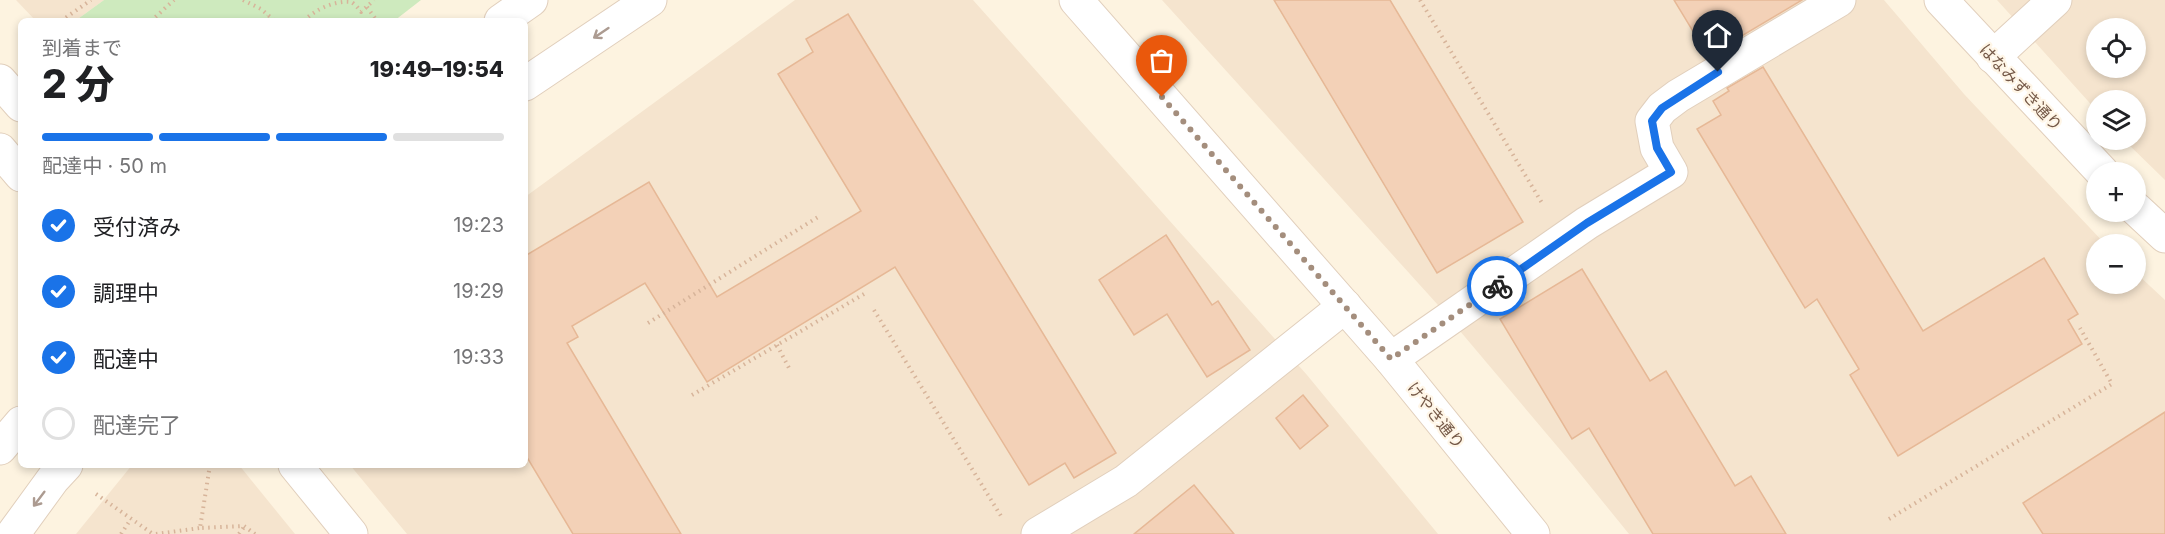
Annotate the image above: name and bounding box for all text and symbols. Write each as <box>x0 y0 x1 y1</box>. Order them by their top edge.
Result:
pin <box>1692 10 1743 72</box>
map controls <box>2086 18 2146 294</box>
button: locate <box>2086 18 2146 78</box>
icon: home <box>1701 19 1734 52</box>
one-way arrow <box>594 27 610 39</box>
pin <box>1136 35 1187 97</box>
text: 到着まで <box>42 36 122 60</box>
street label: はなみずき通り <box>1975 39 2067 135</box>
icon: bag <box>1145 44 1178 77</box>
text: 19:49–19:54 <box>370 56 504 82</box>
text: 2 分 <box>42 60 114 107</box>
button: layers <box>2086 90 2146 150</box>
text: 配達中 · 50 m <box>42 154 167 178</box>
button: + <box>2086 162 2146 222</box>
icon: check <box>42 209 75 242</box>
text: 19:23 <box>453 213 504 237</box>
text: 受付済み <box>93 214 181 240</box>
button: − <box>2086 234 2146 294</box>
courier <box>1467 256 1527 316</box>
icon: bike <box>1481 270 1514 303</box>
icon: check <box>42 275 75 308</box>
text: 19:29 <box>453 279 504 303</box>
text: 調理中 <box>93 280 159 306</box>
icon: check <box>42 341 75 374</box>
text: 19:33 <box>453 345 504 369</box>
text: 配達中 <box>93 346 159 372</box>
street label: けやき通り <box>1403 378 1469 452</box>
text: 配達完了 <box>93 412 181 438</box>
one-way arrow <box>32 490 45 506</box>

